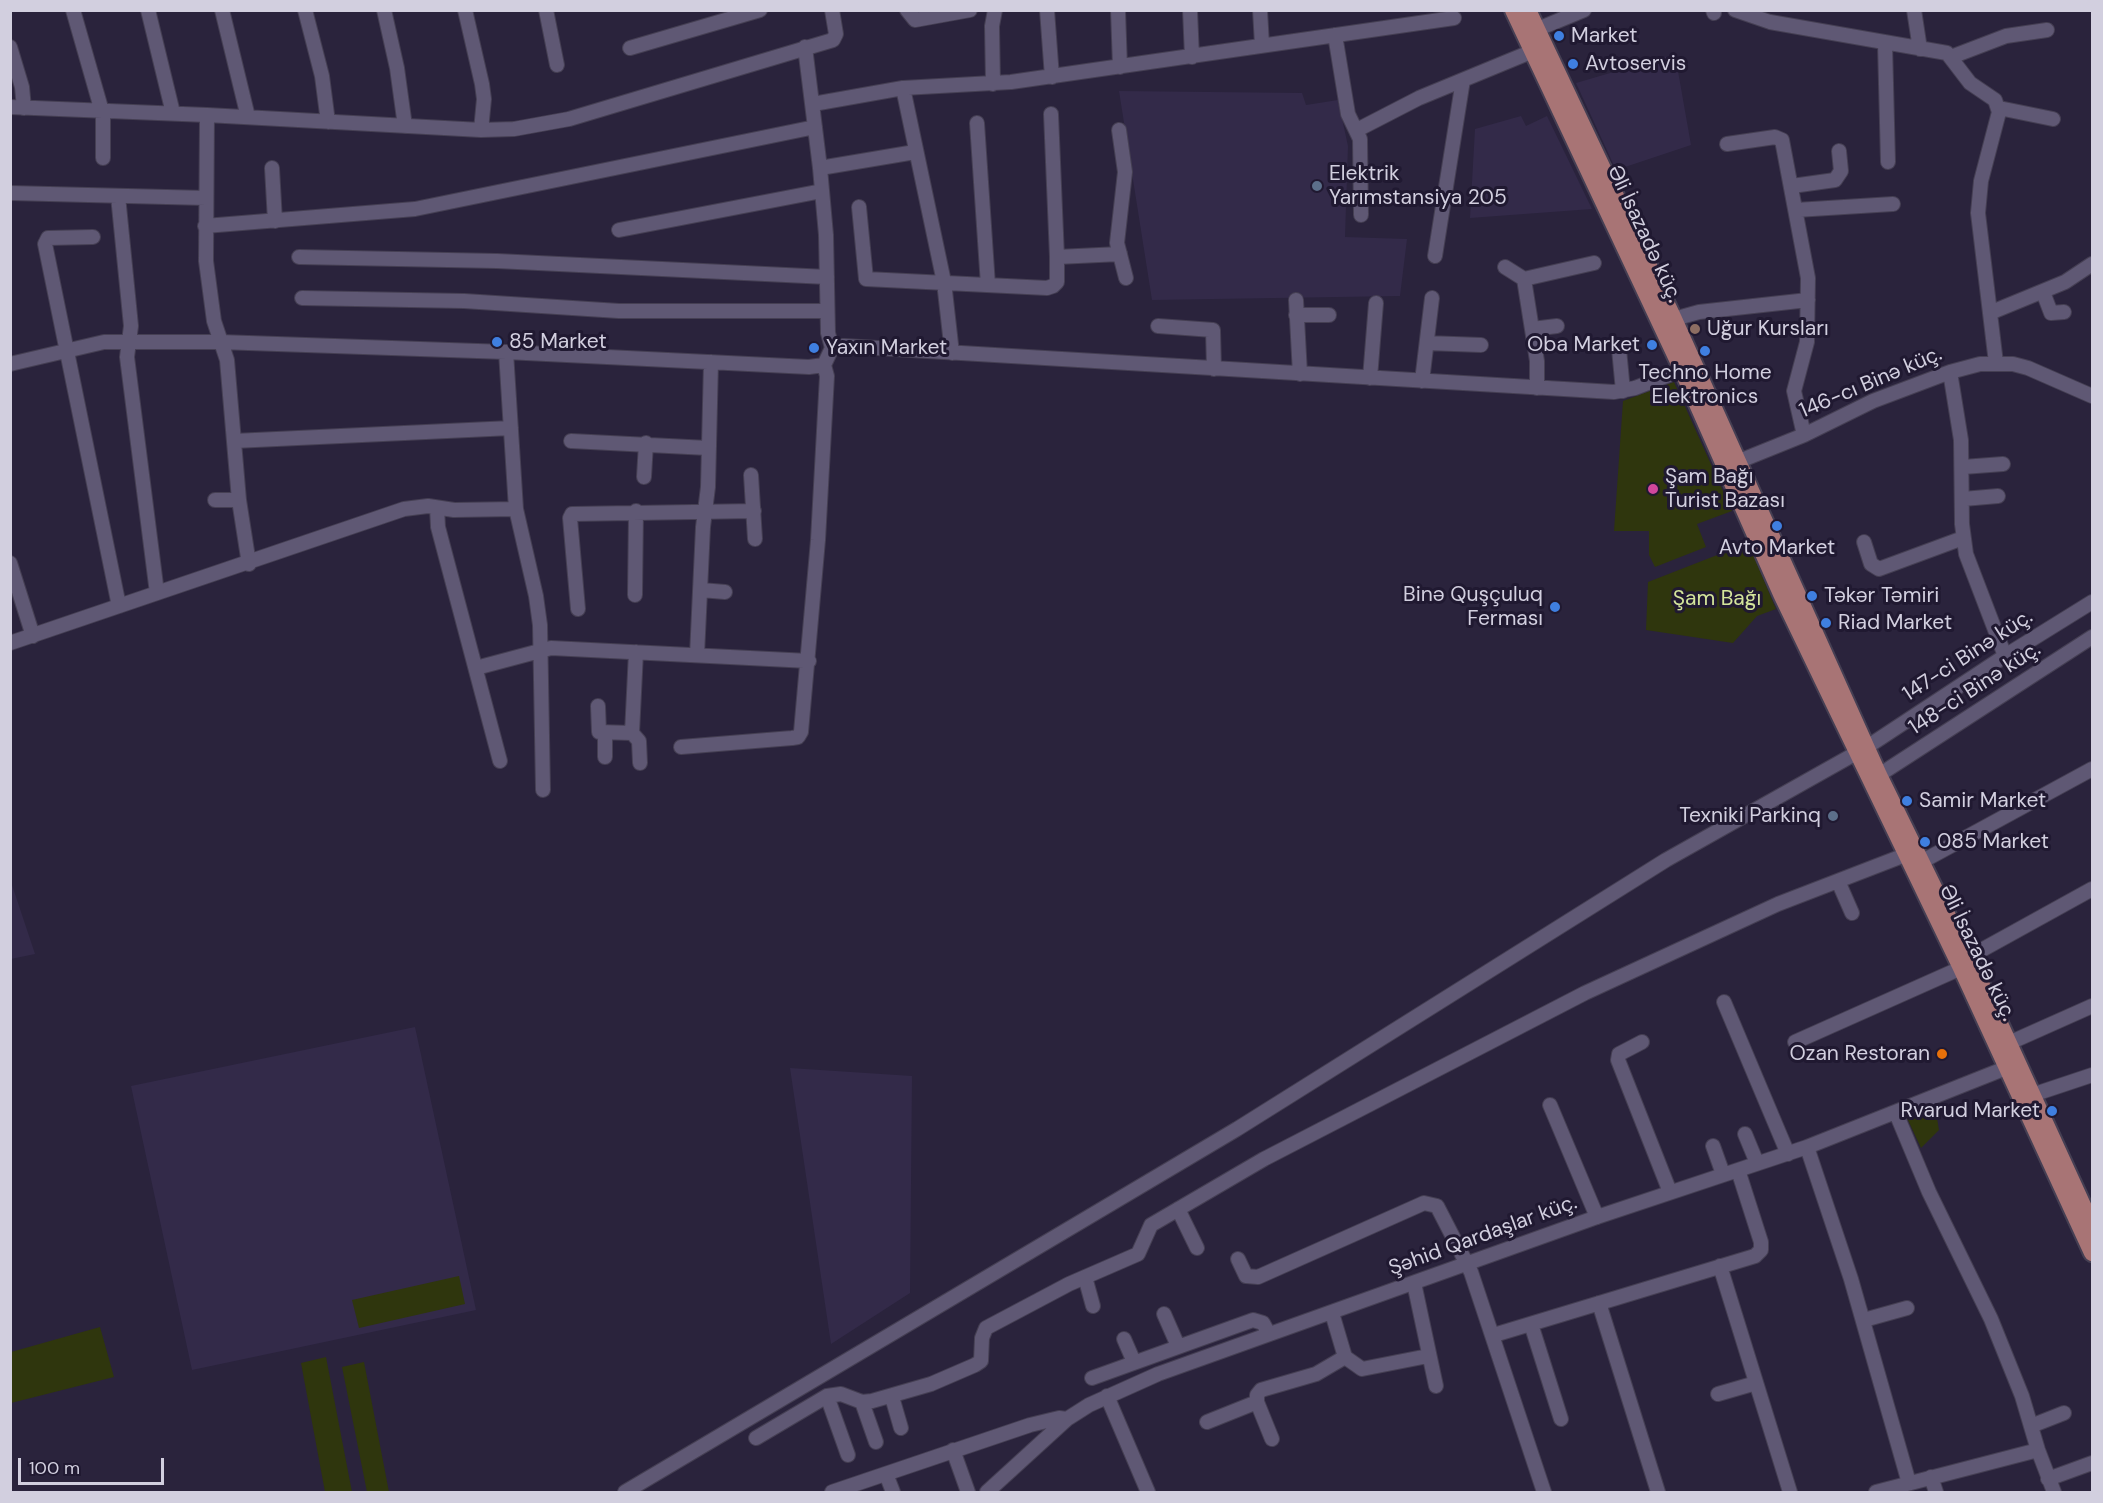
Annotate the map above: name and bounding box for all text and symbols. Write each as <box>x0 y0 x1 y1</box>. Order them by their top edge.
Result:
place label: Market <box>1571 23 1637 49</box>
marker: Market <box>1552 29 1566 43</box>
place label: Avtoservis <box>1585 51 1686 77</box>
marker: Avtoservis <box>1566 57 1580 71</box>
place label: Elektrik Yarımstansiya 205 <box>1329 161 1507 211</box>
street label: Əli İsazadə küç. <box>1601 161 1687 307</box>
marker: Elektrik Yarımstansiya 205 <box>1310 179 1324 193</box>
place label: Uğur Kursları <box>1707 316 1829 342</box>
marker: Uğur Kursları <box>1688 322 1702 336</box>
place label: 85 Market <box>509 329 607 355</box>
place label: Oba Market <box>1527 332 1640 358</box>
marker: 85 Market <box>490 335 504 349</box>
place label: Yaxın Market <box>826 335 947 361</box>
marker: Oba Market <box>1645 338 1659 352</box>
marker: Yaxın Market <box>807 341 821 355</box>
street label: 146-cı Binə küç. <box>1796 342 1946 424</box>
marker: Techno Home Elektronics <box>1698 344 1712 358</box>
place label: Techno Home Elektronics <box>1638 360 1772 410</box>
place label: Şam Bağı Turist Bazası <box>1665 464 1785 514</box>
marker: Şam Bağı Turist Bazası <box>1646 482 1660 496</box>
marker: Avto Market <box>1770 519 1784 533</box>
place label: Avto Market <box>1719 535 1835 561</box>
place label: Binə Quşçuluq Ferması <box>1403 582 1543 632</box>
place label: Təkər Təmiri <box>1824 583 1939 609</box>
park label: Şam Bağı <box>1673 586 1761 612</box>
marker: Təkər Təmiri <box>1805 589 1819 603</box>
marker: Binə Quşçuluq Ferması <box>1548 600 1562 614</box>
street label: 147-ci Binə küç. <box>1898 605 2038 707</box>
place label: Riad Market <box>1838 610 1952 636</box>
marker: Riad Market <box>1819 616 1833 630</box>
street label: 148-ci Binə küç. <box>1904 637 2046 741</box>
place label: Samir Market <box>1919 788 2046 814</box>
marker: Samir Market <box>1900 794 1914 808</box>
place label: Texniki Parkinq <box>1679 803 1821 829</box>
marker: Texniki Parkinq <box>1826 809 1840 823</box>
place label: 085 Market <box>1937 829 2049 855</box>
marker: 085 Market <box>1918 835 1932 849</box>
street label: Əli İsazadə küç. <box>1933 881 2021 1025</box>
place label: Ozan Restoran <box>1790 1041 1930 1067</box>
marker: Ozan Restoran <box>1935 1047 1949 1061</box>
place label: Rvarud Market <box>1901 1098 2040 1124</box>
marker: Rvarud Market <box>2045 1104 2059 1118</box>
street label: Şəhid Qardaşlar küç. <box>1385 1190 1581 1282</box>
scale bar <box>21 1446 166 1484</box>
text: 100 m <box>29 1456 80 1480</box>

